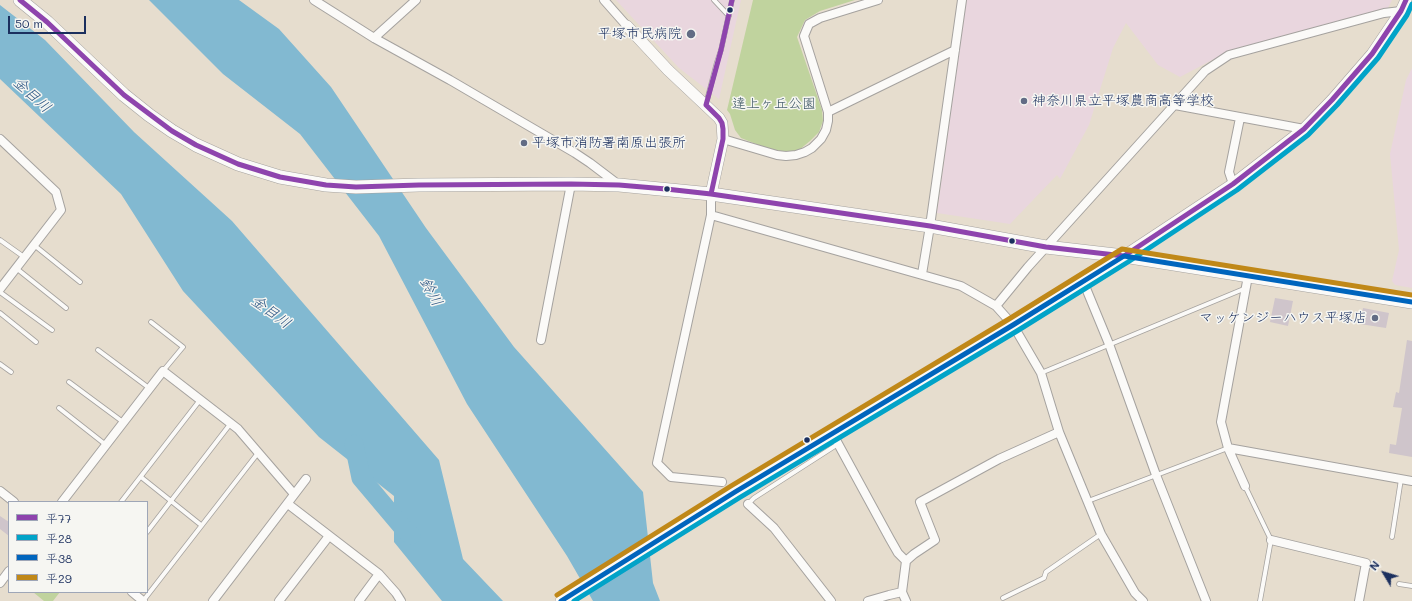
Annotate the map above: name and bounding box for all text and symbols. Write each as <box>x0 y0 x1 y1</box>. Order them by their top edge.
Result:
unlabelled marker <box>725 5 735 15</box>
scale bar <box>10 8 88 34</box>
text: 50 m <box>15 15 43 31</box>
place label: 平塚市民病院 <box>598 26 682 42</box>
marker: 平塚市民病院 <box>685 28 697 40</box>
water label: 金目川 <box>9 73 55 117</box>
place label: 神奈川県立平塚農商高等学校 <box>1032 93 1214 109</box>
park label: 達上ヶ丘公園 <box>732 96 816 112</box>
marker: 神奈川県立平塚農商高等学校 <box>1019 96 1029 106</box>
place label: 平塚市消防署南原出張所 <box>532 135 686 151</box>
marker: 平塚市消防署南原出張所 <box>519 138 529 148</box>
unlabelled marker <box>662 184 672 194</box>
unlabelled marker <box>1007 236 1017 246</box>
water label: 鈴川 <box>416 275 446 309</box>
water label: 金目川 <box>248 291 294 333</box>
place label: マッケンジーハウス平塚店 <box>1199 310 1367 326</box>
marker: マッケンジーハウス平塚店 <box>1370 313 1380 323</box>
unlabelled marker <box>802 435 812 445</box>
legend <box>8 501 148 593</box>
text: 平77 <box>46 510 71 526</box>
text: 平28 <box>46 530 72 546</box>
text: 平38 <box>46 550 72 566</box>
north arrow <box>1364 553 1404 593</box>
text: N <box>1366 557 1383 573</box>
text: 平29 <box>46 570 72 586</box>

